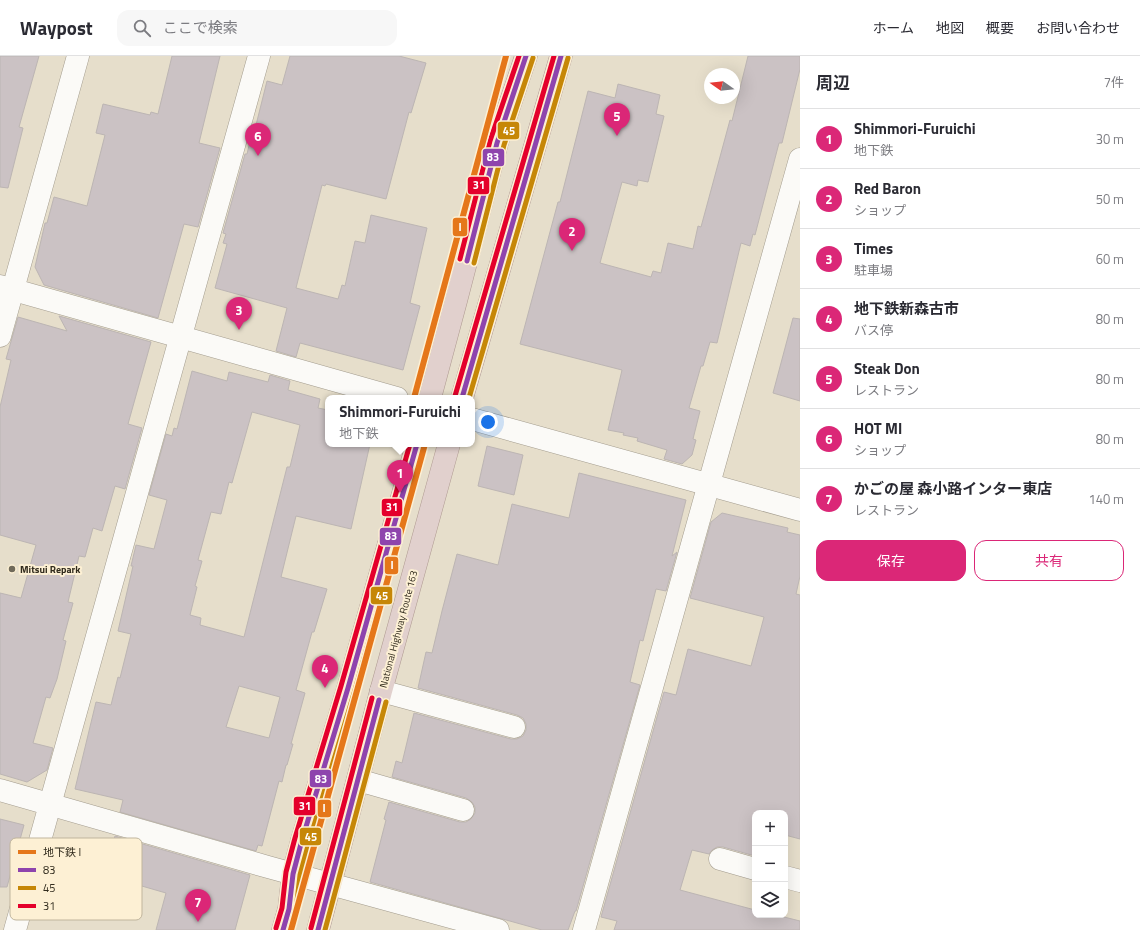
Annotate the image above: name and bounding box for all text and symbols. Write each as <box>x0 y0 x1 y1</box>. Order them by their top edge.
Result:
search box <box>117 10 397 46</box>
text: Waypost <box>20 13 93 42</box>
text: ここで検索 <box>163 16 238 39</box>
icon: search <box>131 17 153 39</box>
text: ホーム <box>872 17 914 38</box>
text: 地図 <box>936 17 964 38</box>
text: 概要 <box>986 17 1014 38</box>
text: お問い合わせ <box>1036 17 1120 38</box>
north arrow <box>704 68 740 104</box>
text: 周辺 <box>816 70 850 96</box>
text: 7件 <box>1104 72 1124 92</box>
pin: 5 <box>604 103 630 136</box>
text: Shimmori-Furuichi <box>854 117 976 140</box>
line badge: 45 <box>497 121 520 140</box>
pin: 6 <box>245 123 271 156</box>
text: 45 <box>503 123 515 139</box>
text: 1 <box>825 129 833 149</box>
text: 30 m <box>1096 129 1124 149</box>
text: 地下鉄 <box>854 140 893 160</box>
line badge: 83 <box>482 148 505 167</box>
text: 83 <box>487 149 499 165</box>
line badge: 31 <box>467 176 490 195</box>
text: 31 <box>473 177 485 193</box>
text: Red Baron <box>854 177 921 200</box>
text: 2 <box>825 189 833 209</box>
text: 50 m <box>1096 189 1124 209</box>
text: ショップ <box>854 200 906 220</box>
line badge: I <box>452 217 468 237</box>
pin: 2 <box>559 218 585 251</box>
text: I <box>458 219 462 235</box>
text: Times <box>854 237 893 260</box>
text: 3 <box>825 249 833 269</box>
text: 60 m <box>1096 249 1124 269</box>
text: 駐車場 <box>854 260 893 280</box>
pin: 3 <box>226 297 252 330</box>
text: 地下鉄新森古市 <box>854 297 959 320</box>
text: 4 <box>825 309 833 329</box>
text: 80 m <box>1096 309 1124 329</box>
text: バス停 <box>854 320 893 340</box>
text: Steak Don <box>854 357 920 380</box>
text: 5 <box>825 369 833 389</box>
text: 80 m <box>1096 369 1124 389</box>
text: レストラン <box>854 380 919 400</box>
popup <box>325 395 475 447</box>
text: Shimmori-Furuichi <box>339 400 461 423</box>
your location <box>478 412 498 432</box>
text: HOT MI <box>854 417 902 440</box>
text: 地下鉄 <box>339 423 378 443</box>
text: 6 <box>825 429 833 449</box>
text: 80 m <box>1096 429 1124 449</box>
text: ショップ <box>854 440 906 460</box>
pin: 1 <box>387 460 413 493</box>
text: かごの屋 森小路インター東店 <box>854 477 1052 500</box>
text: 7 <box>825 489 833 509</box>
text: 140 m <box>1088 489 1124 509</box>
line badge: 31 <box>381 498 403 517</box>
text: 31 <box>386 499 398 515</box>
text: レストラン <box>854 500 919 520</box>
line badge: 83 <box>379 527 402 546</box>
text: 83 <box>385 528 397 544</box>
button: 保存 <box>816 540 966 581</box>
button: 共有 <box>974 540 1124 581</box>
line badge: I <box>384 556 399 575</box>
text: I <box>390 557 394 573</box>
place label: Mitsui Repark <box>20 562 81 577</box>
marker: Mitsui Repark <box>7 564 17 574</box>
street label: National Highway Route 163 <box>376 569 421 689</box>
line badge: 45 <box>370 586 393 605</box>
text: 45 <box>376 588 388 604</box>
pin: 4 <box>312 655 338 688</box>
line badge: 83 <box>309 769 332 788</box>
text: 83 <box>315 771 327 787</box>
line badge: 31 <box>293 796 316 816</box>
text: 31 <box>299 798 311 814</box>
line badge: I <box>317 799 332 818</box>
text: I <box>322 800 326 816</box>
map controls <box>752 810 788 918</box>
button: + <box>752 810 788 846</box>
line badge: 45 <box>299 827 322 846</box>
text: 45 <box>305 829 317 845</box>
legend <box>10 838 142 920</box>
text: 地下鉄 I <box>43 844 81 860</box>
button: − <box>752 846 788 882</box>
text: 83 <box>43 862 55 878</box>
text: 45 <box>43 880 55 896</box>
button: layers <box>752 882 788 918</box>
pin: 7 <box>185 889 211 922</box>
text: 31 <box>43 898 55 914</box>

